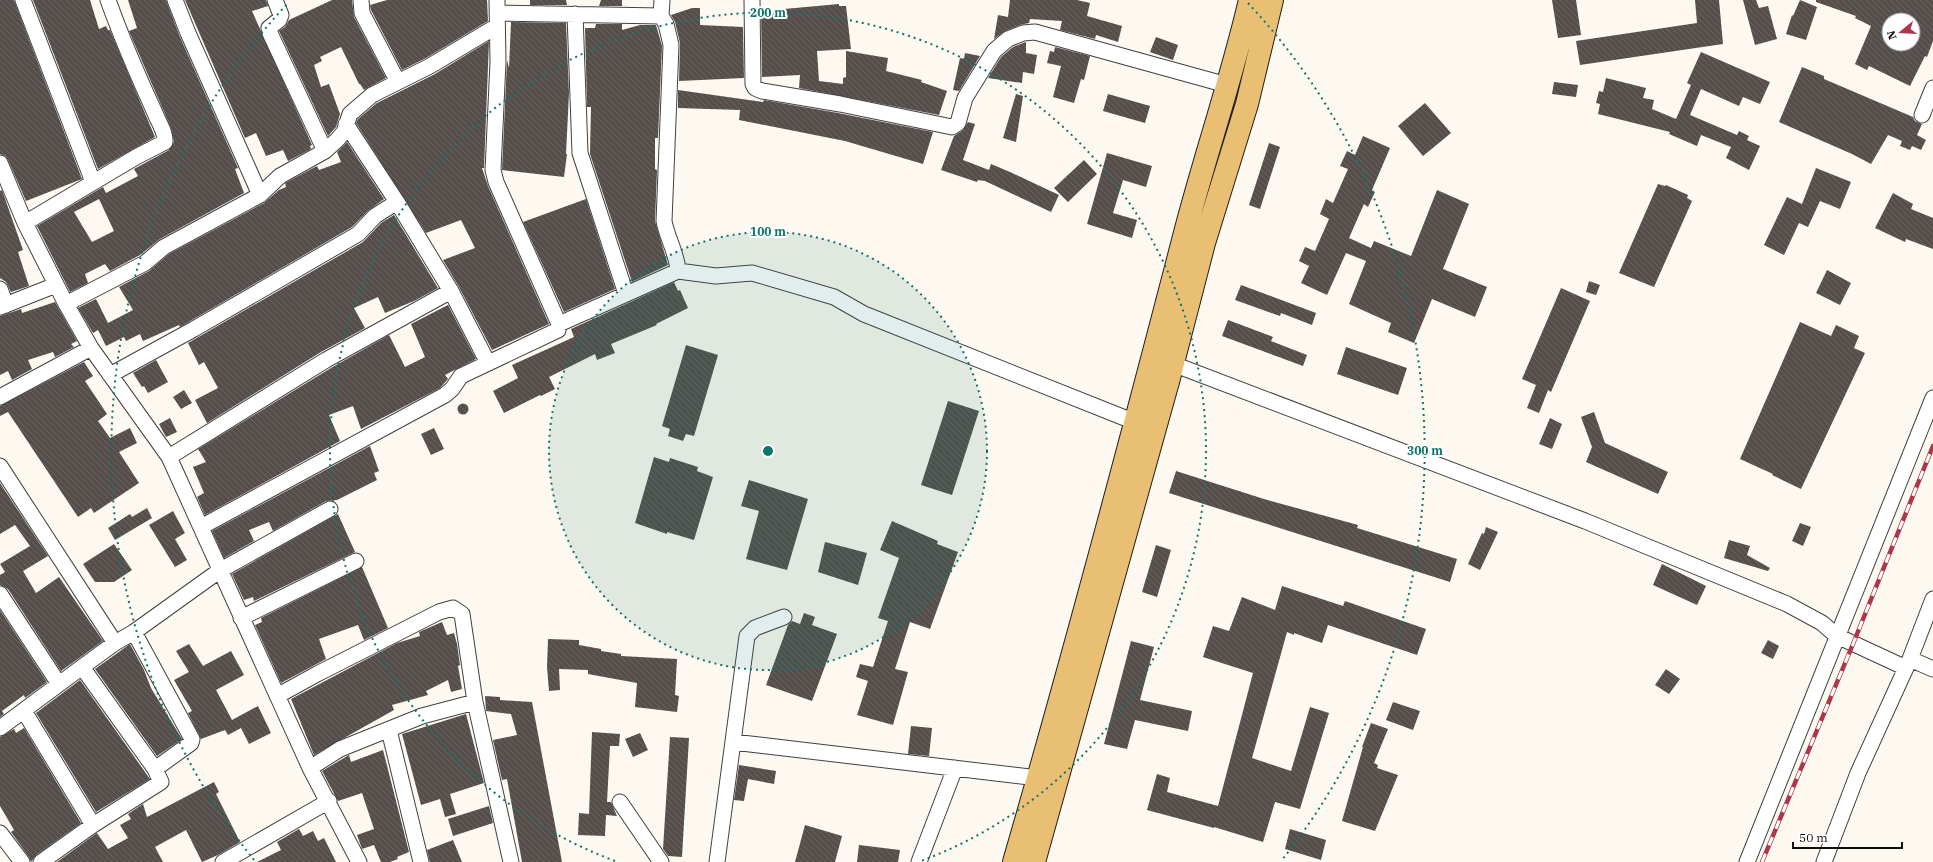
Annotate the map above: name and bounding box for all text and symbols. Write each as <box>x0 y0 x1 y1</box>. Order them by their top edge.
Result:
text: 200 m <box>750 5 786 20</box>
north arrow <box>1881 12 1921 52</box>
text: N <box>1883 29 1899 41</box>
text: 100 m <box>750 224 786 239</box>
text: 300 m <box>1407 443 1443 458</box>
centre of rings <box>761 444 775 458</box>
scale bar <box>1793 824 1902 850</box>
text: 50 m <box>1799 830 1828 845</box>

